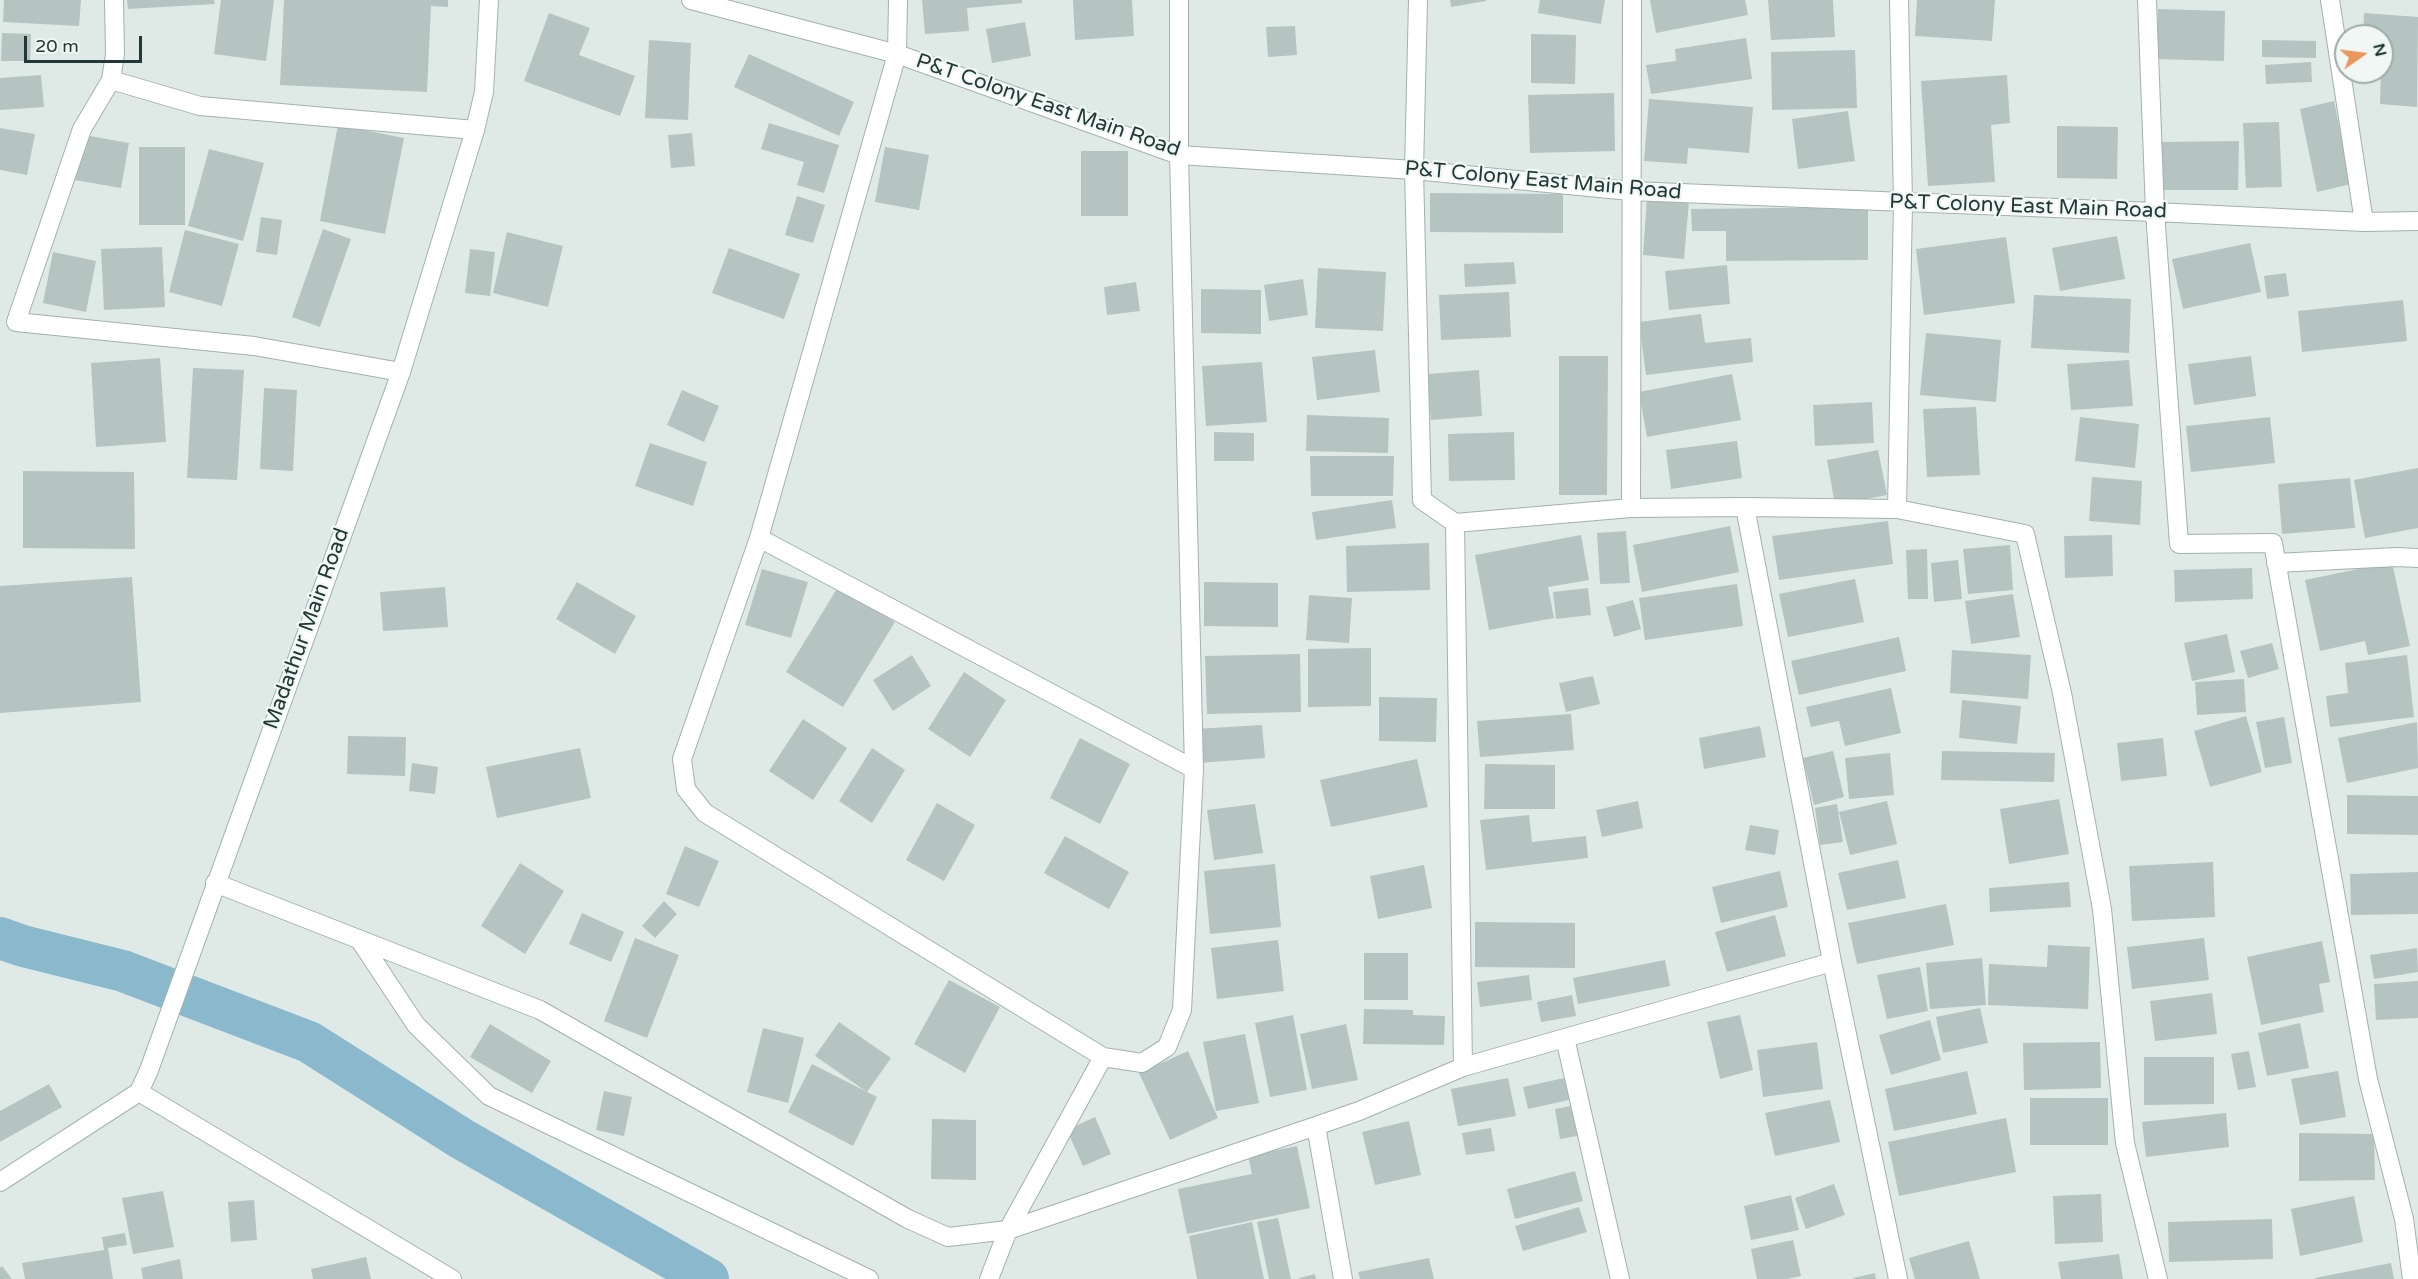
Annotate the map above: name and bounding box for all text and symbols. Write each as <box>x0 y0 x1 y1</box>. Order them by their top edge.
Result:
scale bar <box>27 24 146 62</box>
north arrow <box>2334 24 2394 84</box>
text: 20 m <box>35 35 79 57</box>
text: N <box>2368 41 2391 59</box>
street label: P&T Colony East Main Road <box>913 49 1183 163</box>
street label: P&T Colony East Main Road <box>1404 156 1682 206</box>
street label: P&T Colony East Main Road <box>1889 190 2167 224</box>
street label: Madathur Main Road <box>259 525 355 733</box>

